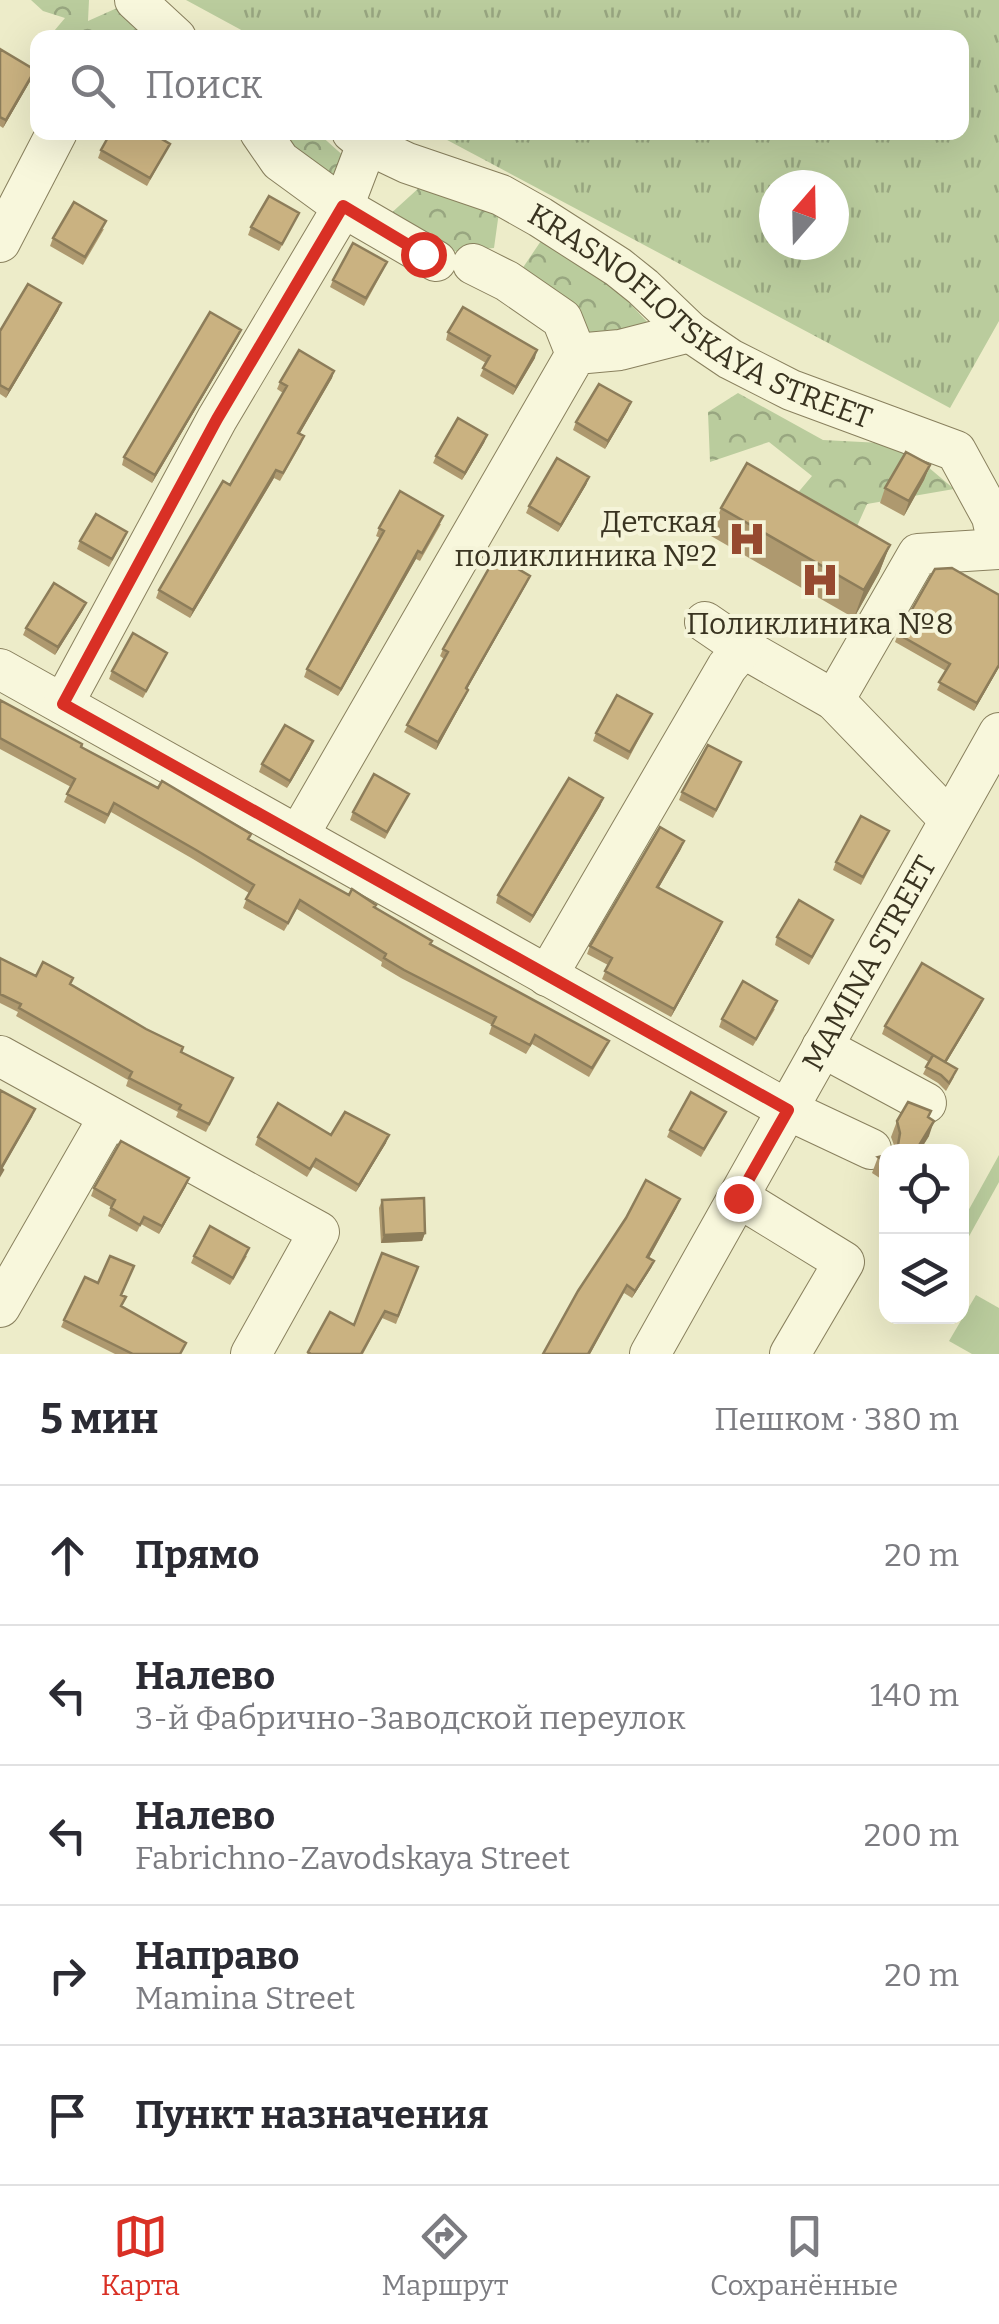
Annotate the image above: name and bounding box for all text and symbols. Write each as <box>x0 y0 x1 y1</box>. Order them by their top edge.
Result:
search box <box>30 30 969 140</box>
icon: search <box>65 58 120 113</box>
text: Поиск <box>145 62 262 108</box>
north arrow <box>759 170 849 260</box>
street label: KRASNOFLOTSKAYA STREET <box>522 196 877 436</box>
route start <box>401 232 447 278</box>
place label: Детская поликлиника №2 <box>454 504 717 574</box>
hospital icon: Детская поликлиника №2 <box>726 518 768 560</box>
hospital icon: Поликлиника №8 <box>799 559 841 601</box>
place label: Поликлиника №8 <box>686 606 954 642</box>
street label: MAMINA STREET <box>795 850 944 1077</box>
map controls <box>879 1144 969 1324</box>
button: locate <box>879 1144 969 1234</box>
route end <box>716 1176 762 1222</box>
button: layers <box>879 1234 969 1324</box>
text: 5 мин <box>40 1394 159 1444</box>
text: Пешком · 380 m <box>714 1400 959 1438</box>
icon: ahead <box>40 1528 95 1583</box>
text: Прямо <box>135 1532 259 1578</box>
text: 20 m <box>884 1536 959 1574</box>
text: Налево <box>135 1653 275 1699</box>
icon: left <box>40 1668 95 1723</box>
text: 140 m <box>870 1676 959 1714</box>
text: 3-й Фабрично-Заводской переулок <box>135 1699 686 1737</box>
text: Налево <box>135 1793 275 1839</box>
icon: left <box>40 1808 95 1863</box>
text: 200 m <box>864 1816 959 1854</box>
text: Fabrichno-Zavodskaya Street <box>135 1839 570 1877</box>
text: Направо <box>135 1933 299 1979</box>
icon: right <box>40 1948 95 2003</box>
text: 20 m <box>884 1956 959 1994</box>
text: Mamina Street <box>135 1979 355 2017</box>
icon: arrive <box>40 2088 95 2143</box>
text: Пункт назначения <box>135 2092 489 2138</box>
tab: Карта <box>101 2209 180 2302</box>
tab: Маршрут <box>382 2209 508 2302</box>
tab: Сохранённые <box>710 2209 898 2302</box>

